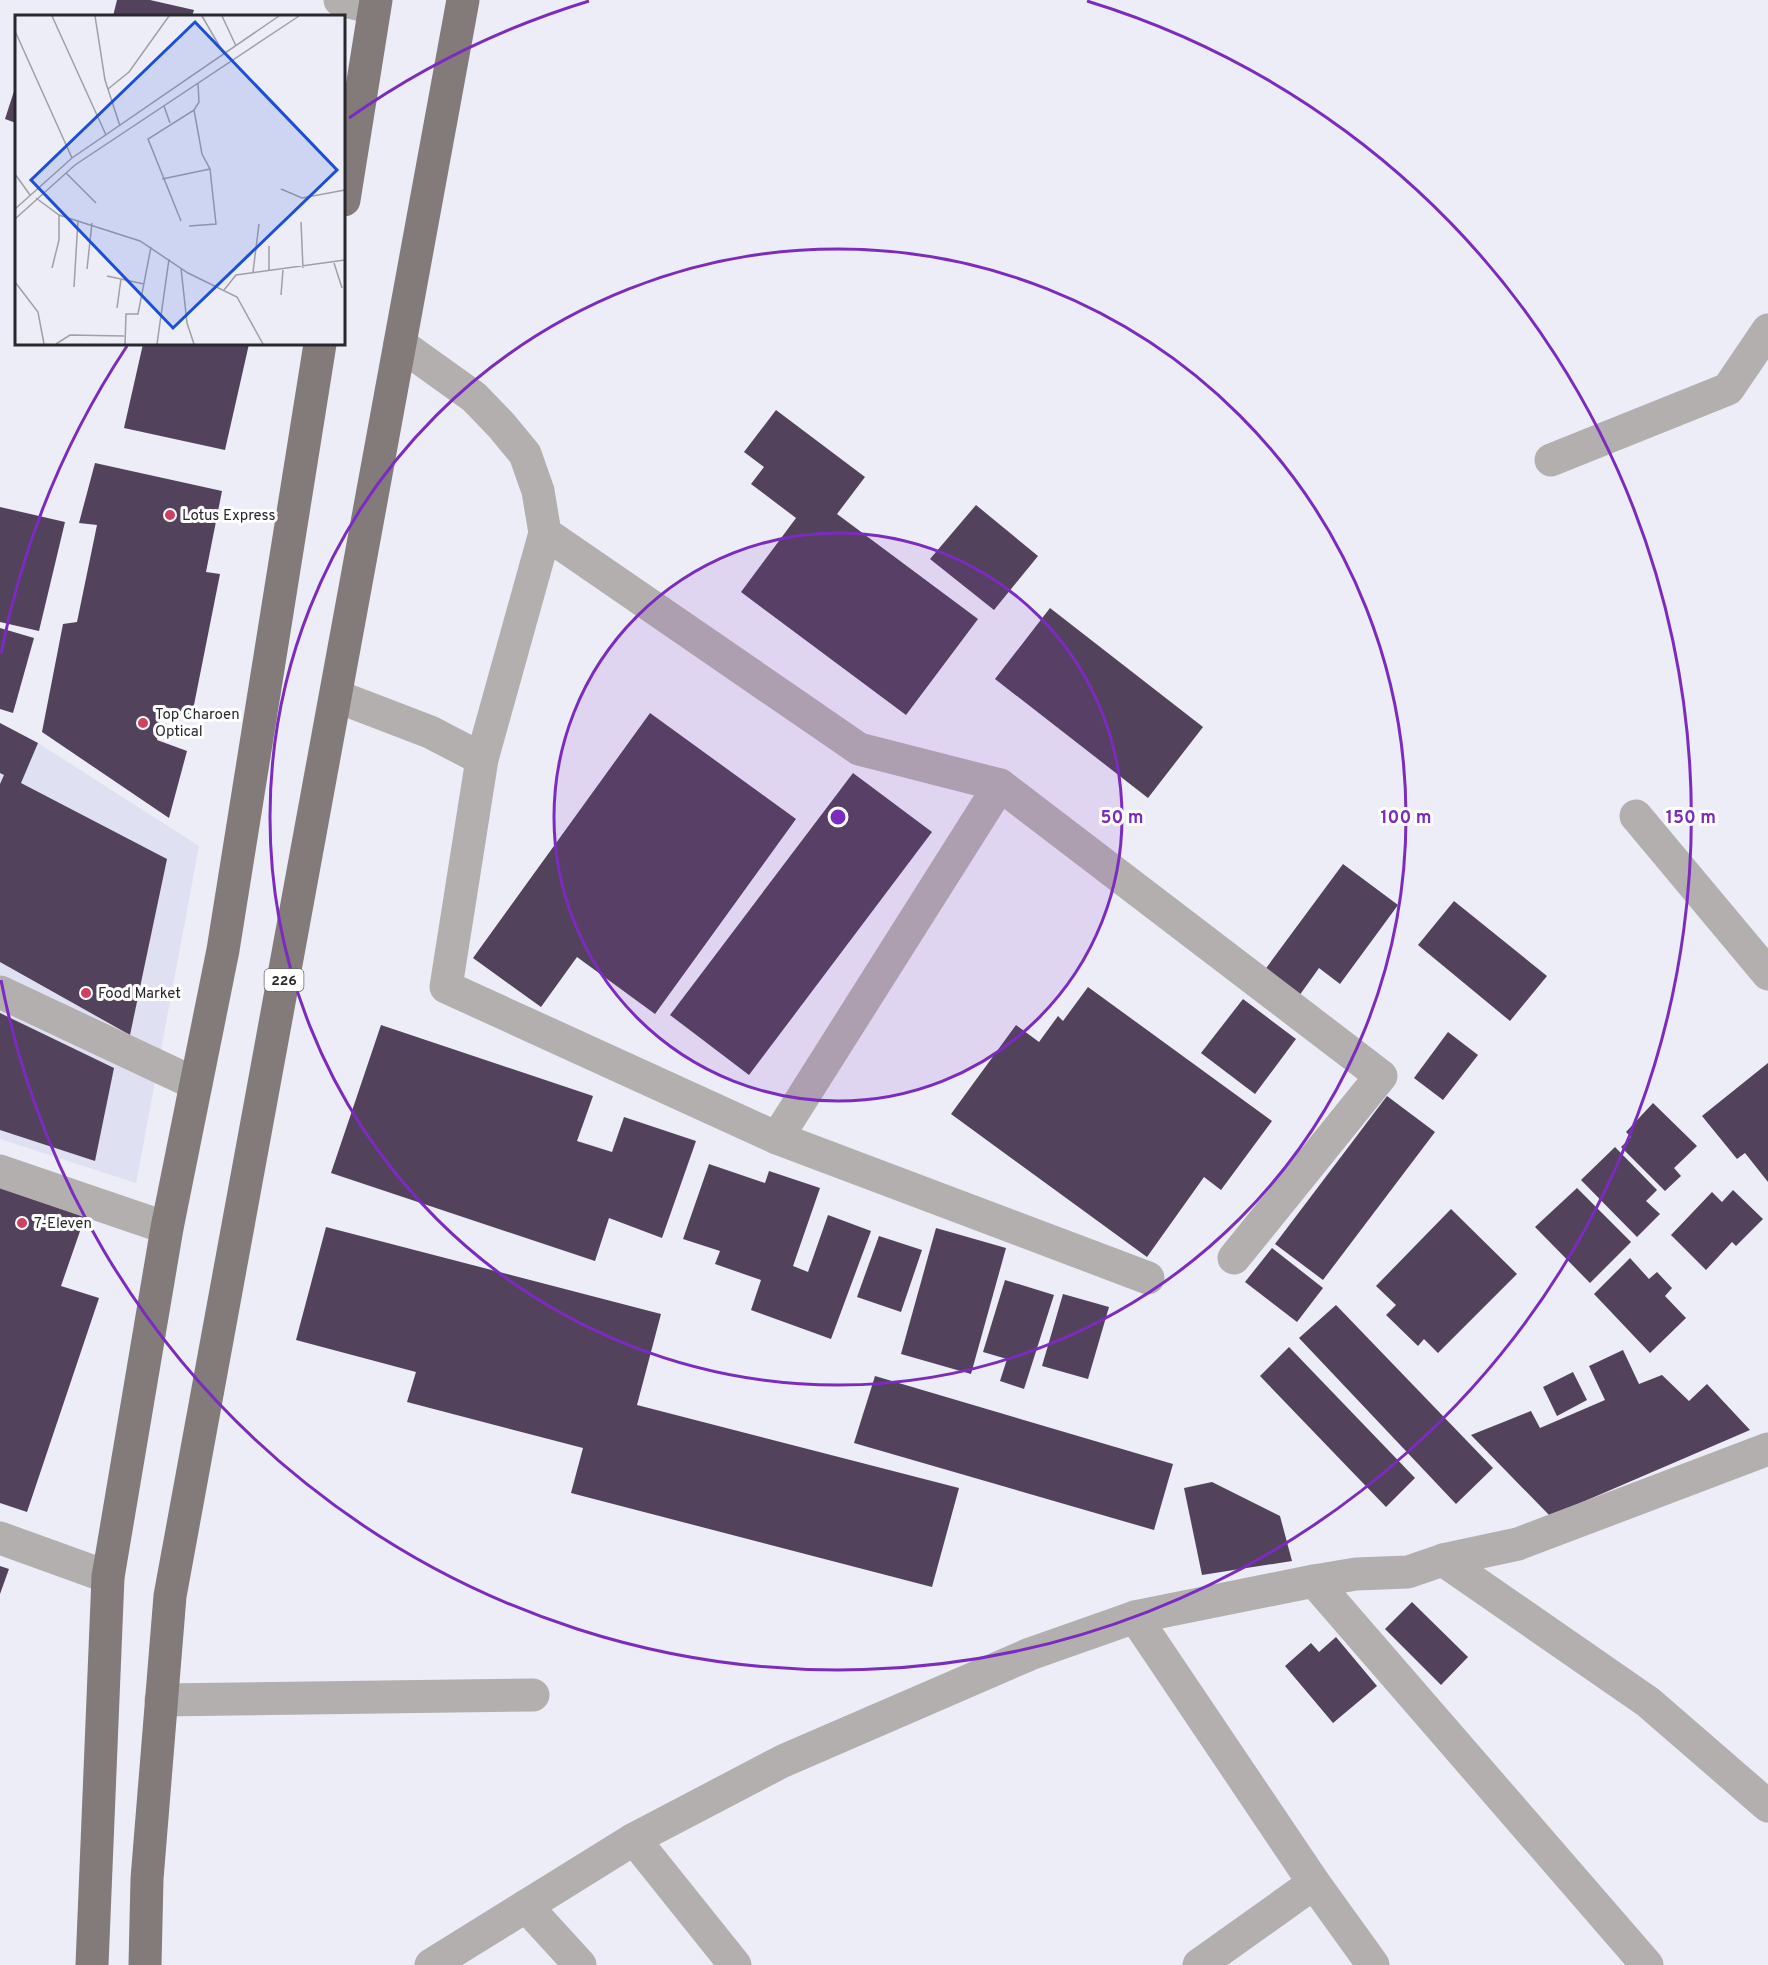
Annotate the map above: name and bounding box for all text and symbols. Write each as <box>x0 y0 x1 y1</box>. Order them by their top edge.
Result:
inset map <box>15 15 345 345</box>
place label: Lotus Express <box>182 507 276 526</box>
marker: Lotus Express <box>163 508 177 522</box>
place label: Top Charoen Optical <box>155 706 240 742</box>
marker: Top Charoen Optical <box>136 716 150 730</box>
centre of rings <box>828 807 848 827</box>
text: 50 m <box>1100 807 1144 830</box>
text: 100 m <box>1380 807 1432 830</box>
text: 150 m <box>1666 807 1716 830</box>
road number: 226 <box>264 969 304 991</box>
place label: Food Market <box>98 985 181 1004</box>
marker: Food Market <box>79 986 93 1000</box>
place label: 7-Eleven <box>34 1215 92 1234</box>
marker: 7-Eleven <box>15 1216 29 1230</box>

